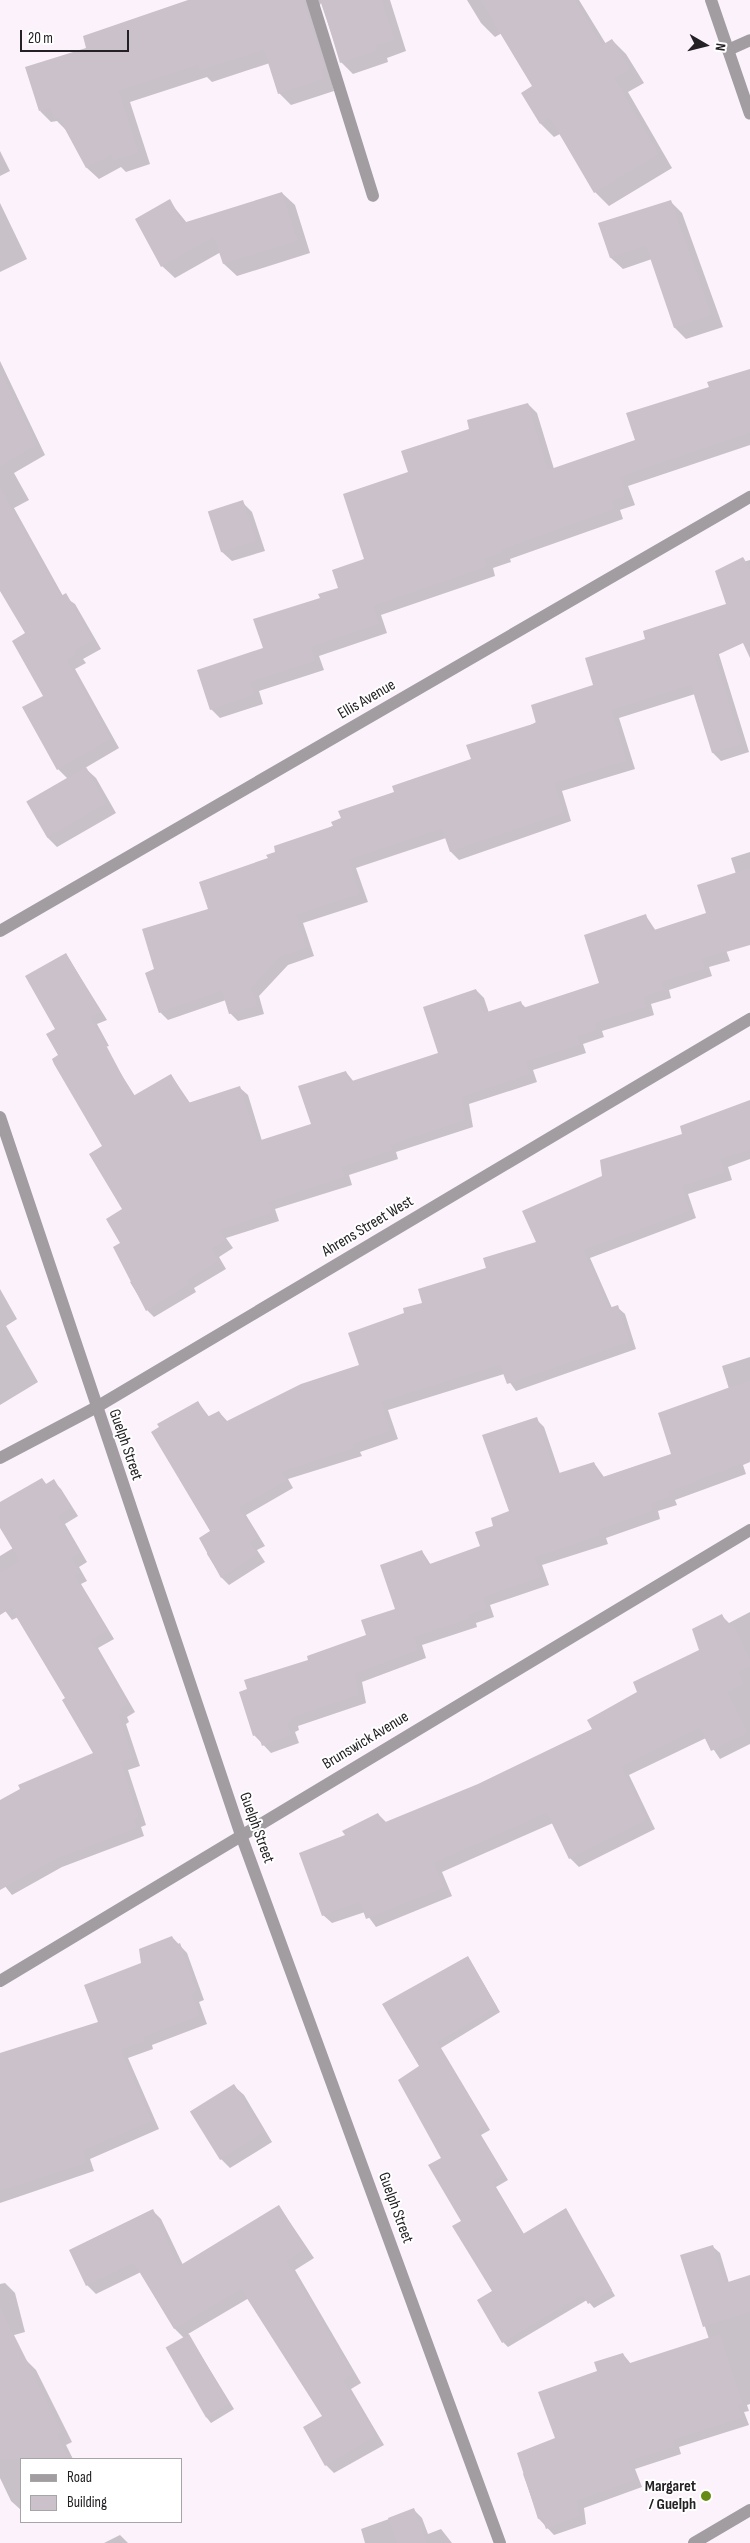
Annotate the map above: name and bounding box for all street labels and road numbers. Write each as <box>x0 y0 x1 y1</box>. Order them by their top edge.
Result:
street label: Ellis Avenue <box>335 676 399 724</box>
street label: Ahrens Street West <box>319 1192 417 1262</box>
street label: Guelph Street <box>104 1407 146 1483</box>
street label: Brunswick Avenue <box>319 1708 413 1774</box>
street label: Guelph Street <box>234 1790 278 1866</box>
street label: Guelph Street <box>373 2170 417 2246</box>

